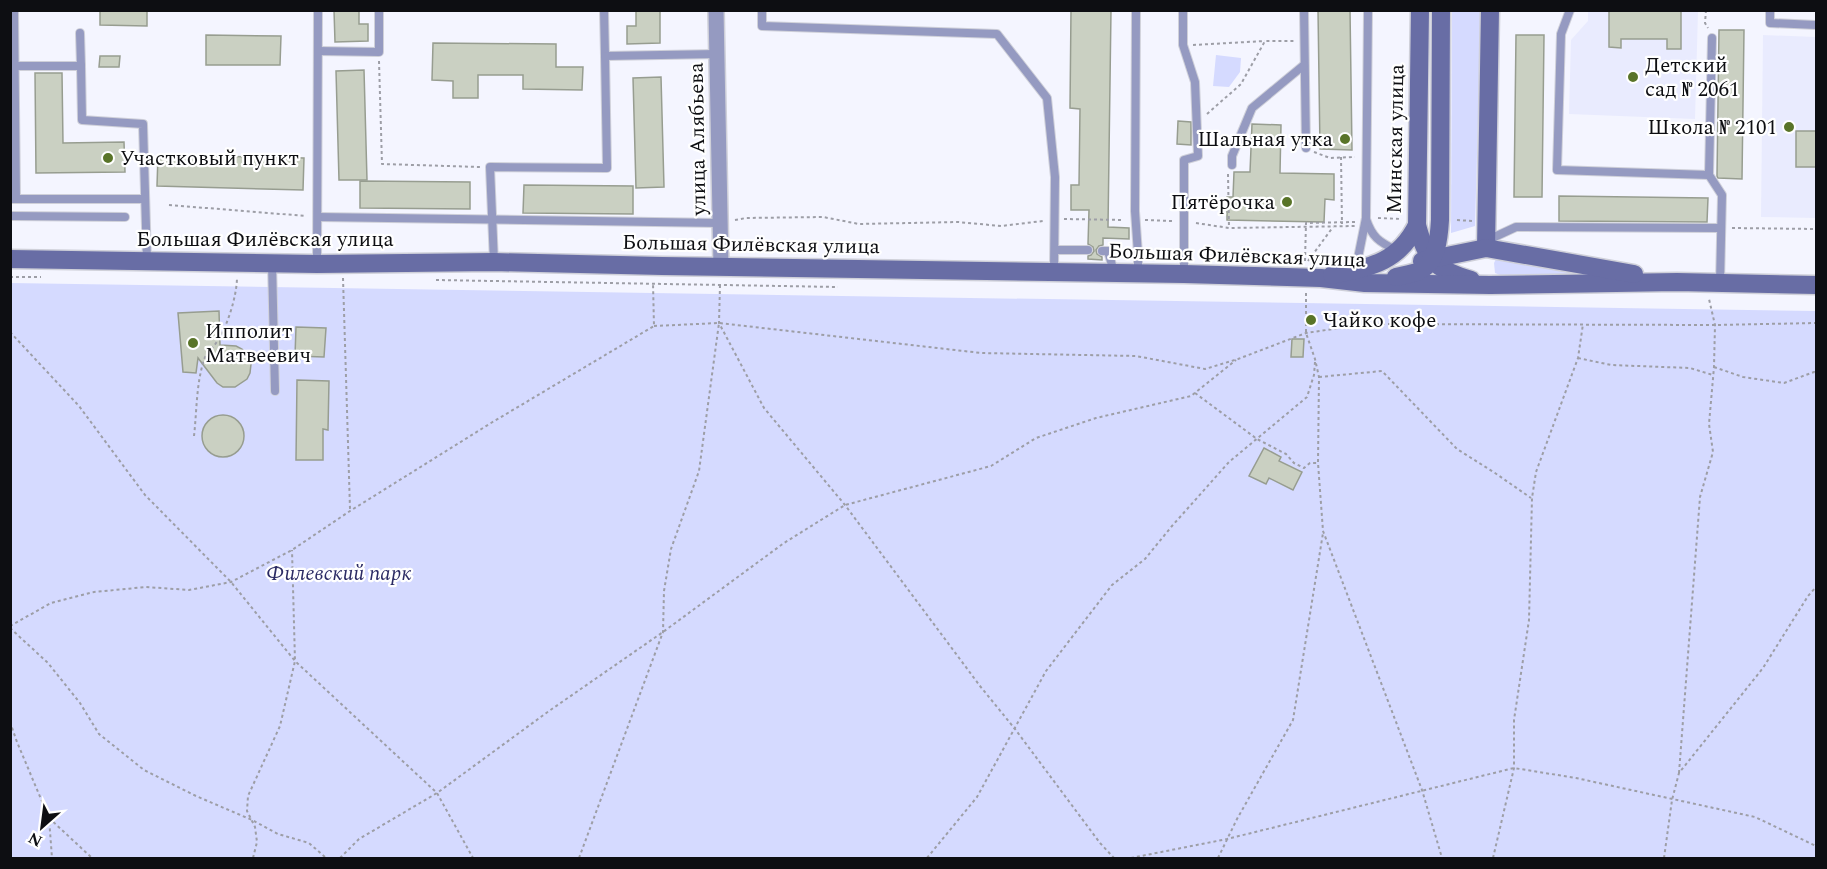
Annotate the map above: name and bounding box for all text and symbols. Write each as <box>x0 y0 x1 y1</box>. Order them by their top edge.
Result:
place label: Детский сад № 2061 <box>1645 50 1740 106</box>
street label: улица Алябьева <box>681 61 715 217</box>
street label: Минская улица <box>1379 63 1413 214</box>
marker: Детский сад № 2061 <box>1626 70 1640 84</box>
place label: Школа № 2101 <box>1648 112 1777 144</box>
marker: Школа № 2101 <box>1782 120 1796 134</box>
place label: Шальная утка <box>1197 124 1334 156</box>
marker: Шальная утка <box>1338 132 1352 146</box>
place label: Участковый пункт <box>120 143 299 175</box>
marker: Участковый пункт <box>101 151 115 165</box>
place label: Пятёрочка <box>1170 187 1276 219</box>
marker: Пятёрочка <box>1280 195 1294 209</box>
street label: Большая Филёвская улица <box>136 224 395 256</box>
street label: Большая Филёвская улица <box>622 227 881 263</box>
street label: Большая Филёвская улица <box>1108 236 1367 277</box>
place label: Чайко кофе <box>1323 305 1436 337</box>
marker: Чайко кофе <box>1304 313 1318 327</box>
place label: Ипполит Матвеевич <box>205 316 311 372</box>
marker: Ипполит Матвеевич <box>186 336 200 350</box>
park label: Филевский парк <box>267 558 411 590</box>
north arrow <box>12 797 72 857</box>
text: N <box>24 826 47 853</box>

